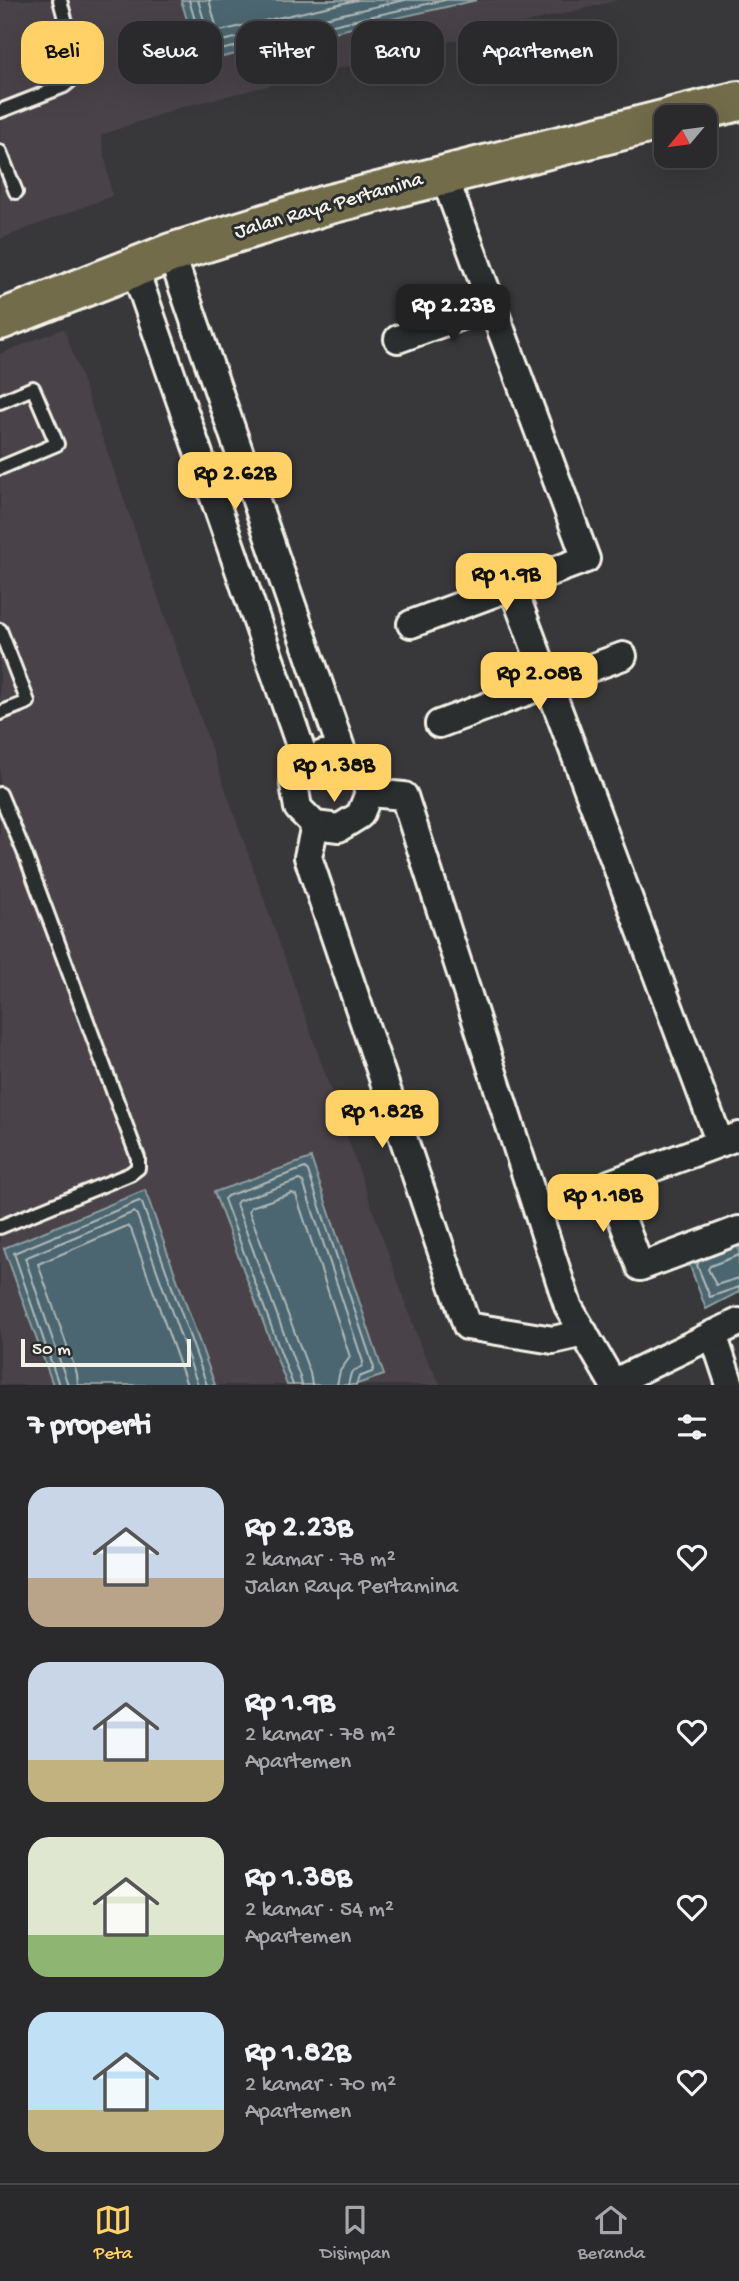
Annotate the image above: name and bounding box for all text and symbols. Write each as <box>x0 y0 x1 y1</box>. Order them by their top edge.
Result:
chip: Beli <box>21 21 104 84</box>
chip: Sewa <box>118 21 222 84</box>
chip: Filter <box>236 21 337 84</box>
chip: Baru <box>351 21 444 84</box>
chip: Apartemen <box>458 21 617 84</box>
north arrow <box>654 105 718 168</box>
map controls <box>654 105 717 168</box>
street label: Jalan Raya Pertamina <box>232 168 427 246</box>
pin: Rp 2.23B <box>381 284 525 344</box>
text: Rp 2.23B <box>412 293 494 320</box>
pin: Rp 2.62B <box>163 452 307 512</box>
text: Rp 2.62B <box>194 461 276 488</box>
pin: Rp 1.9B <box>441 554 571 613</box>
text: Rp 1.9B <box>472 562 540 589</box>
pin: Rp 2.08B <box>467 652 611 712</box>
text: Rp 2.08B <box>497 661 581 688</box>
pin: Rp 1.38B <box>262 744 406 804</box>
text: Rp 1.38B <box>293 753 375 780</box>
pin: Rp 1.82B <box>310 1090 454 1150</box>
text: Rp 1.82B <box>342 1099 422 1126</box>
pin: Rp 1.18B <box>531 1174 675 1234</box>
text: Rp 1.18B <box>564 1183 642 1210</box>
scale bar <box>21 1336 191 1368</box>
text: 50 m <box>32 1339 71 1362</box>
icon: filters <box>673 1408 711 1446</box>
text: 7 properti <box>28 1410 151 1445</box>
text: Rp 2.23B <box>245 1512 352 1547</box>
icon: home <box>84 1515 168 1599</box>
icon: heart <box>673 1538 711 1576</box>
text: 2 kamar · 78 m² <box>245 1547 396 1574</box>
text: Jalan Raya Pertamina <box>245 1574 458 1601</box>
text: Rp 1.9B <box>245 1687 335 1722</box>
icon: home <box>84 1690 168 1774</box>
icon: heart <box>673 1713 711 1751</box>
text: 2 kamar · 78 m² <box>245 1722 396 1749</box>
text: Apartemen <box>245 1749 351 1776</box>
text: Rp 1.38B <box>245 1862 351 1897</box>
icon: home <box>84 1865 168 1949</box>
icon: heart <box>673 1888 711 1926</box>
text: 2 kamar · 54 m² <box>245 1897 394 1924</box>
text: Apartemen <box>245 1924 351 1951</box>
text: Rp 1.82B <box>245 2037 351 2072</box>
icon: home <box>84 2040 168 2124</box>
icon: heart <box>673 2063 711 2101</box>
text: 2 kamar · 70 m² <box>245 2072 396 2099</box>
text: Apartemen <box>245 2099 351 2126</box>
tab: Peta <box>94 2201 132 2266</box>
tab: Disimpan <box>320 2201 390 2266</box>
tab: Beranda <box>578 2201 645 2266</box>

